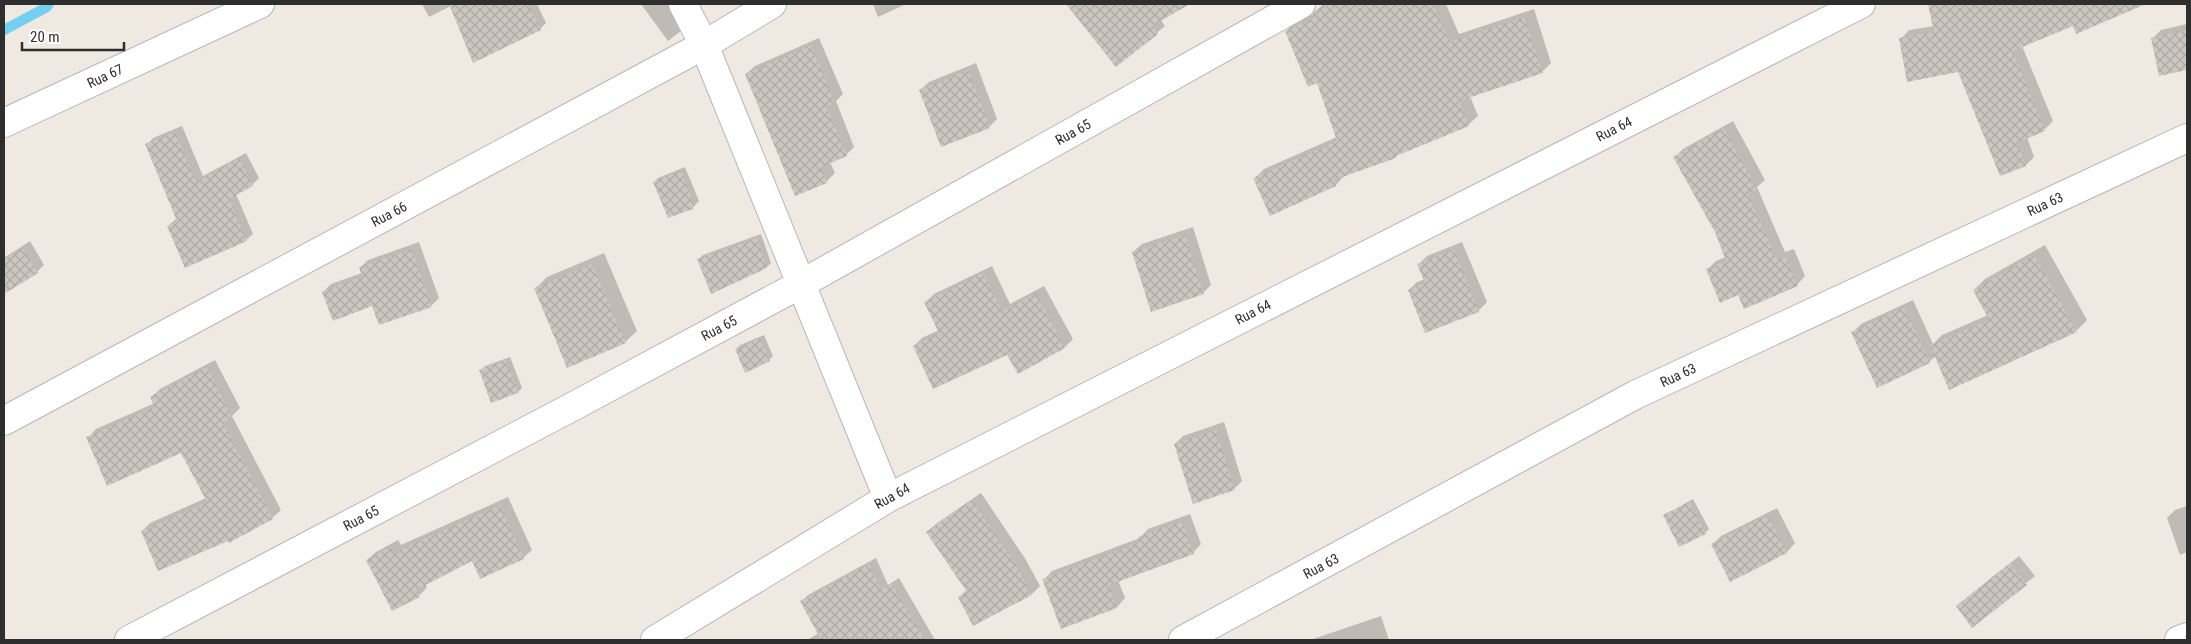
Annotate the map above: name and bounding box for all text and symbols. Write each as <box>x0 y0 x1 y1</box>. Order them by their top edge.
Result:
scale bar <box>22 20 125 52</box>
text: 20 m <box>30 28 60 46</box>
street label: Rua 67 <box>84 61 126 91</box>
street label: Rua 64 <box>1593 113 1635 145</box>
street label: Rua 65 <box>1053 116 1094 148</box>
street label: Rua 63 <box>2024 189 2066 219</box>
street label: Rua 66 <box>368 198 410 230</box>
street label: Rua 64 <box>1232 296 1274 328</box>
street label: Rua 65 <box>698 312 740 344</box>
street label: Rua 63 <box>1657 360 1699 390</box>
street label: Rua 64 <box>872 480 913 512</box>
street label: Rua 65 <box>340 502 382 534</box>
street label: Rua 63 <box>1300 550 1342 582</box>

